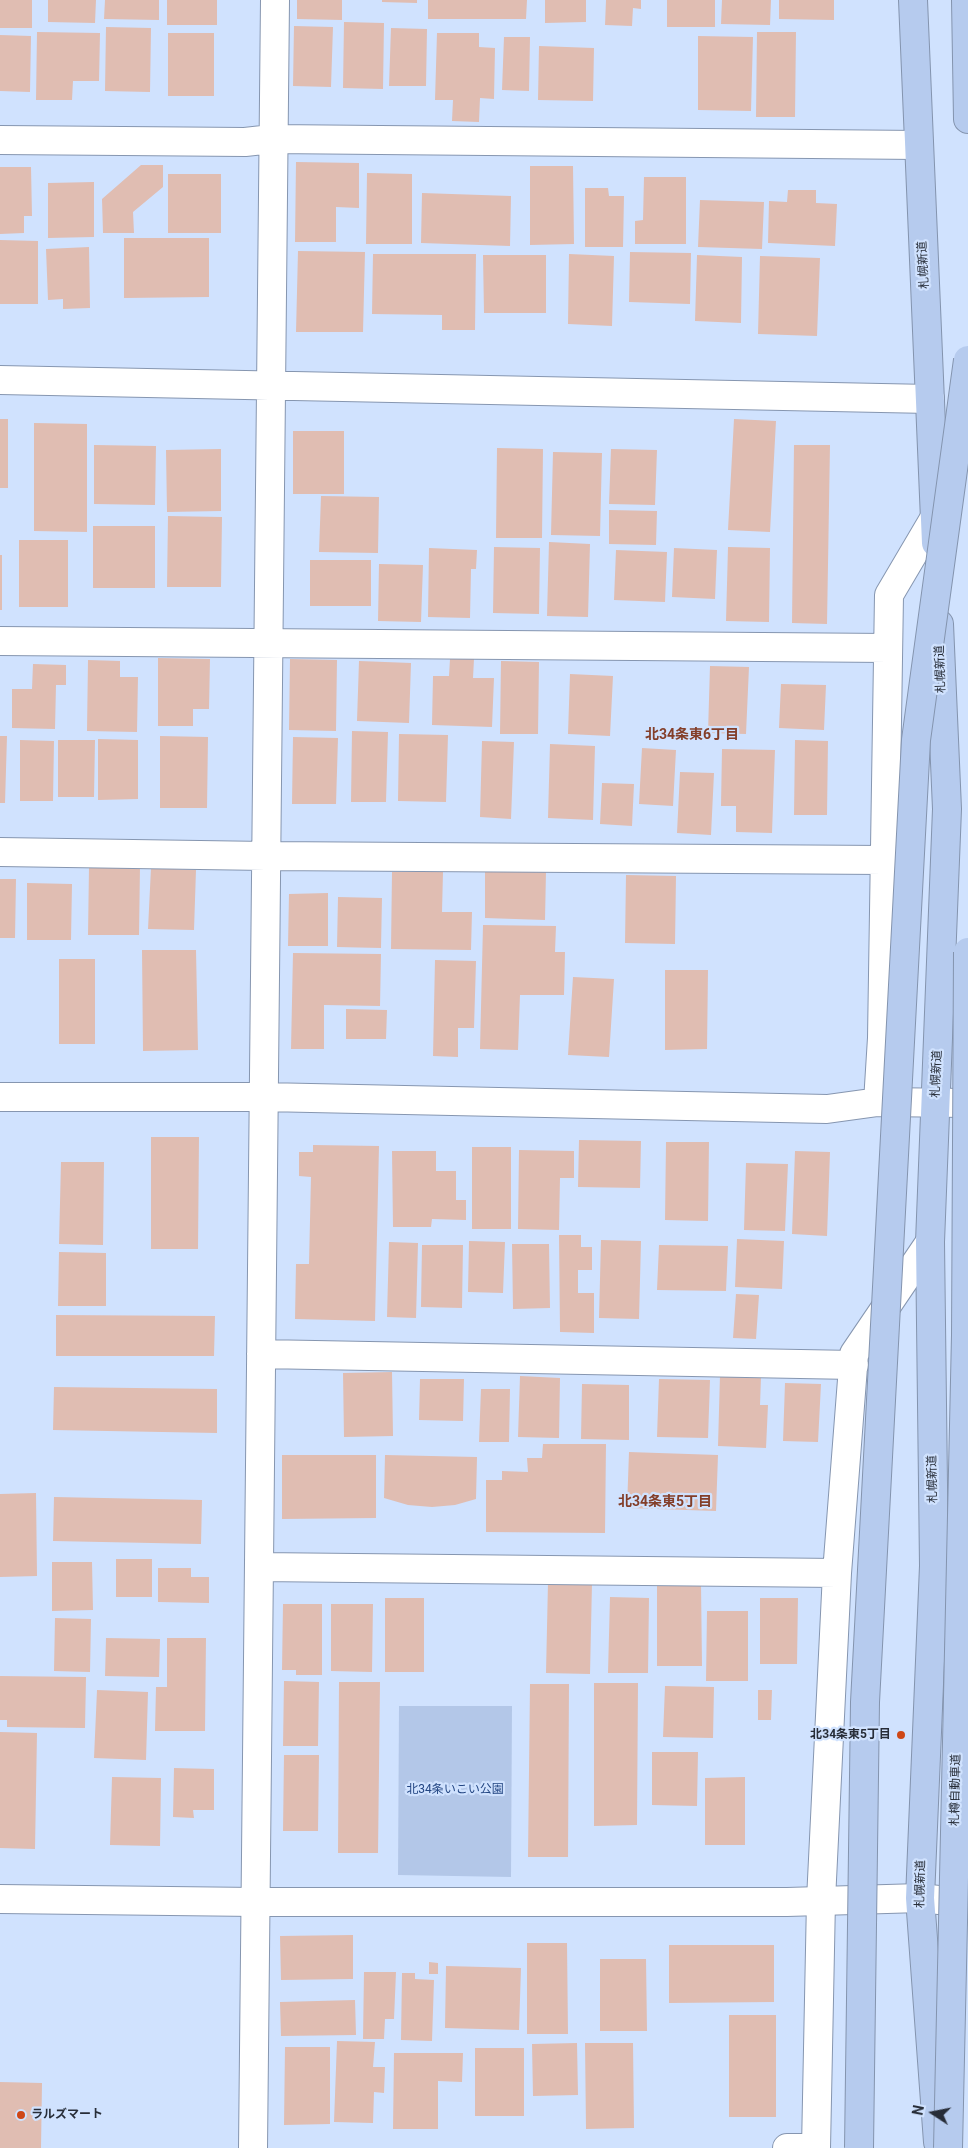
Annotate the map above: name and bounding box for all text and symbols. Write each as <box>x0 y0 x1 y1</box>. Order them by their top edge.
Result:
street label: 札幌新道 <box>916 241 932 289</box>
street label: 札幌新道 <box>933 645 949 693</box>
district label: 北34条東6丁目 <box>645 727 739 743</box>
street label: 札幌新道 <box>929 1050 945 1098</box>
street label: 札幌新道 <box>925 1455 941 1503</box>
district label: 北34条東5丁目 <box>618 1494 712 1510</box>
place label: 北34条東5丁目 <box>810 1728 891 1742</box>
marker: 北34条東5丁目 <box>895 1729 907 1741</box>
street label: 札樽自動車道 <box>948 1754 964 1826</box>
park label: 北34条いこい公園 <box>406 1783 504 1797</box>
street label: 札幌新道 <box>913 1860 929 1908</box>
north arrow <box>908 2088 958 2138</box>
text: N <box>909 2104 927 2117</box>
place label: ラルズマート <box>31 2108 103 2122</box>
marker: ラルズマート <box>15 2109 27 2121</box>

